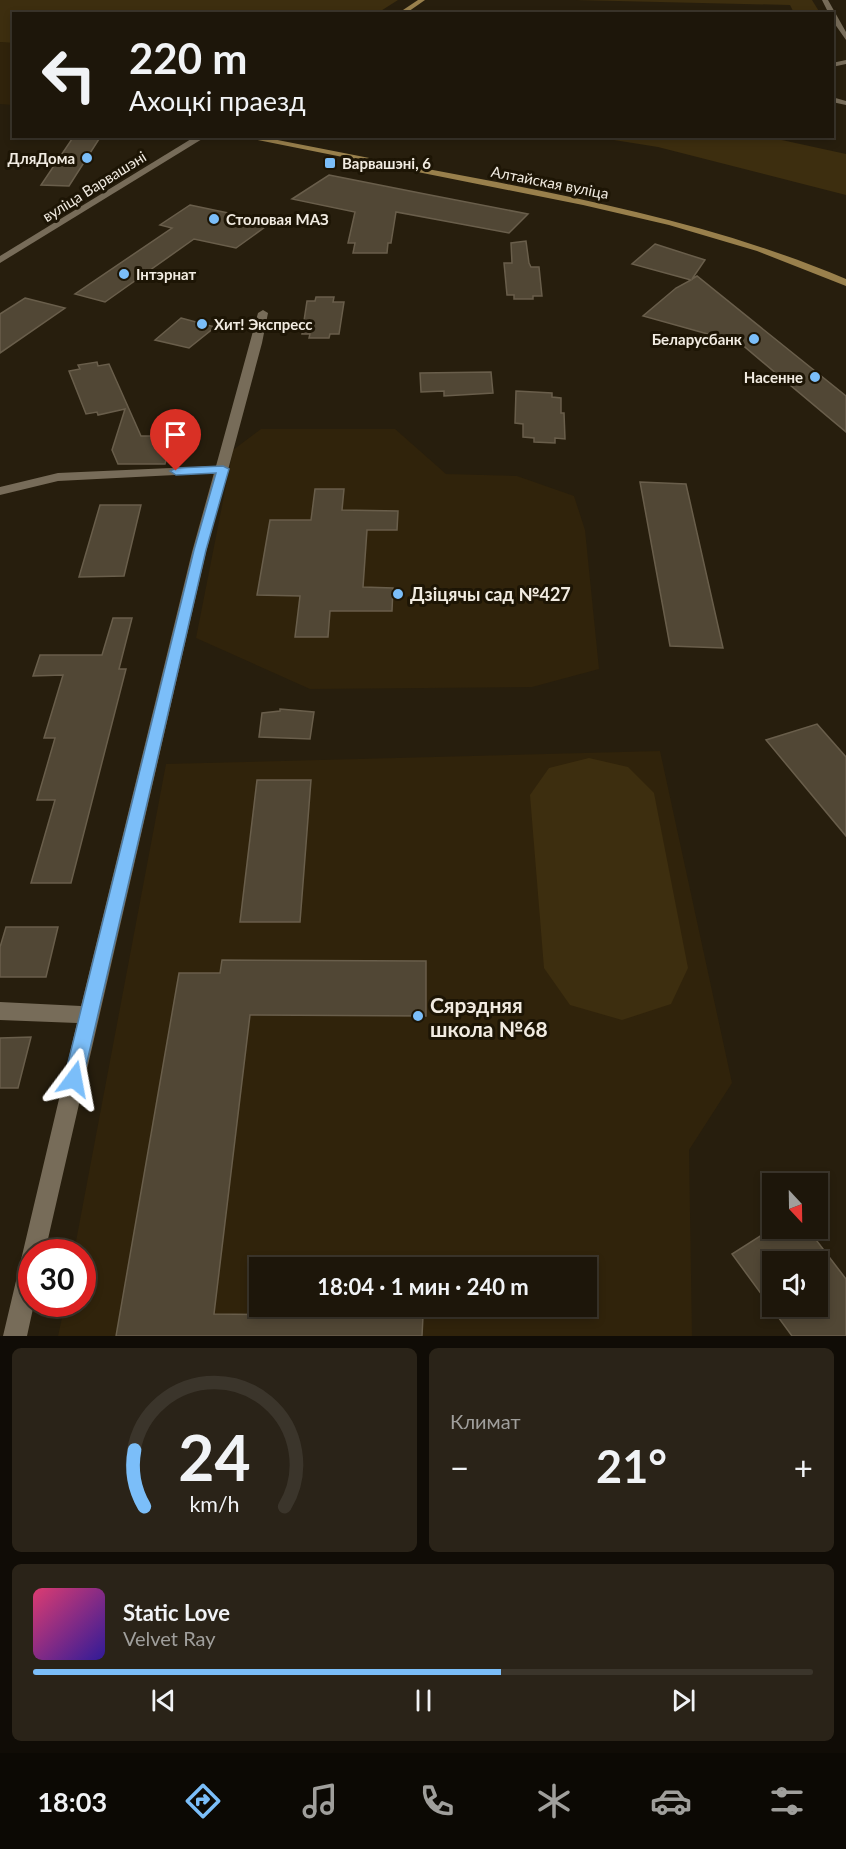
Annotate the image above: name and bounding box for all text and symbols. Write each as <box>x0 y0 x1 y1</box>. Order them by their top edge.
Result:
text: 220 m <box>129 33 247 83</box>
icon: left <box>30 36 108 114</box>
text: Ахоцкі праезд <box>129 84 306 117</box>
street label: вуліца Варвашэні <box>39 147 149 225</box>
place label: ДляДома <box>8 149 75 167</box>
marker: ДляДома <box>80 151 94 165</box>
place label: Варвашэні, 6 <box>342 154 431 172</box>
marker: Варвашэні, 6 <box>323 156 337 170</box>
street label: Алтайская вуліца <box>490 162 610 202</box>
place label: Столовая МАЗ <box>226 210 329 228</box>
marker: Столовая МАЗ <box>207 212 221 226</box>
place label: Інтэрнат <box>136 265 196 283</box>
marker: Інтэрнат <box>117 267 131 281</box>
place label: Хит! Экспресс <box>214 315 313 333</box>
marker: Хит! Экспресс <box>195 317 209 331</box>
place label: Беларусбанк <box>652 330 743 348</box>
marker: Беларусбанк <box>747 332 761 346</box>
place label: Насенне <box>744 368 803 386</box>
marker: Насенне <box>808 370 822 384</box>
pin <box>150 409 201 471</box>
icon: arrive <box>159 418 192 451</box>
place label: Дзіцячы сад №427 <box>410 583 571 605</box>
marker: Дзіцячы сад №427 <box>391 587 405 601</box>
place label: Сярэдняя школа №68 <box>430 992 548 1041</box>
marker: Сярэдняя школа №68 <box>411 1009 425 1023</box>
position arrow <box>42 1047 106 1111</box>
north arrow <box>762 1173 828 1239</box>
map controls <box>762 1173 828 1317</box>
speed limit sign: 30 <box>18 1239 96 1317</box>
button: sound <box>762 1251 828 1317</box>
text: 18:04 · 1 мин · 240 m <box>317 1273 529 1300</box>
text: Климат <box>450 1409 521 1433</box>
text: 24 <box>178 1419 251 1494</box>
text: 21° <box>596 1439 667 1493</box>
text: − <box>450 1447 469 1487</box>
text: + <box>794 1447 813 1487</box>
text: km/h <box>189 1491 240 1517</box>
text: Static Love <box>123 1599 230 1626</box>
text: Velvet Ray <box>123 1626 216 1650</box>
icon: previous <box>147 1684 180 1717</box>
icon: pause <box>407 1684 440 1717</box>
icon: next <box>667 1684 700 1717</box>
icon: directions <box>182 1780 224 1822</box>
icon: music <box>299 1780 341 1822</box>
icon: phone <box>416 1780 458 1822</box>
icon: climate <box>533 1780 575 1822</box>
icon: car <box>650 1780 692 1822</box>
icon: filters <box>766 1780 808 1822</box>
text: 18:03 <box>37 1785 107 1818</box>

